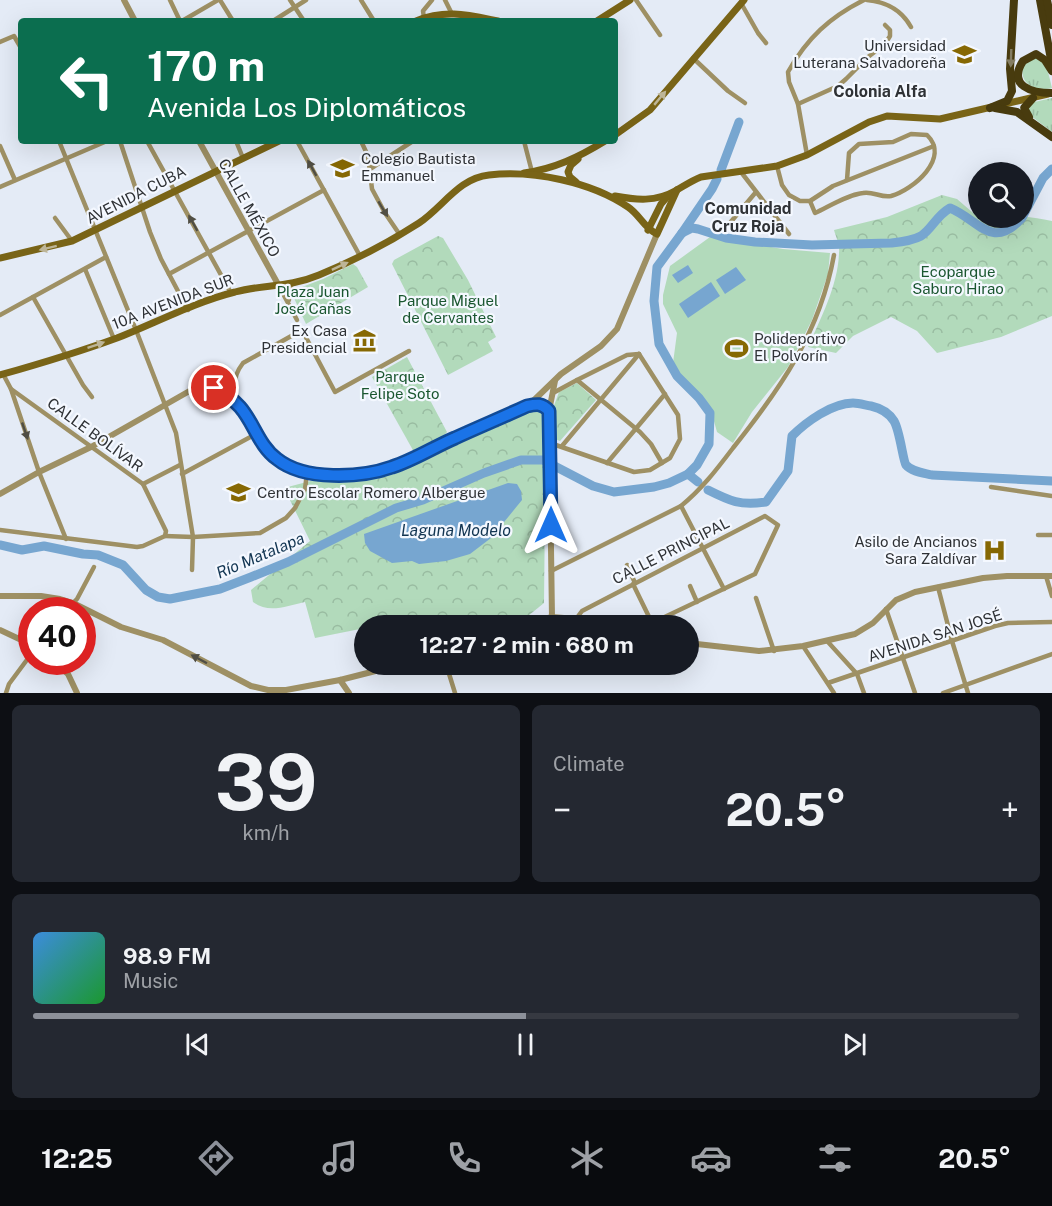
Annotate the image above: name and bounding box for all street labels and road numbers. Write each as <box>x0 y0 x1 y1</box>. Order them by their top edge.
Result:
street label: CALLE MÉXICO <box>215 156 283 260</box>
street label: AVENIDA CUBA <box>83 162 189 227</box>
street label: 10A AVENIDA SUR <box>110 271 236 333</box>
street label: CALLE BOLÍVAR <box>44 394 146 475</box>
street label: CALLE PRINCIPAL <box>610 514 732 587</box>
street label: AVENIDA SAN JOSÉ <box>866 606 1004 665</box>

